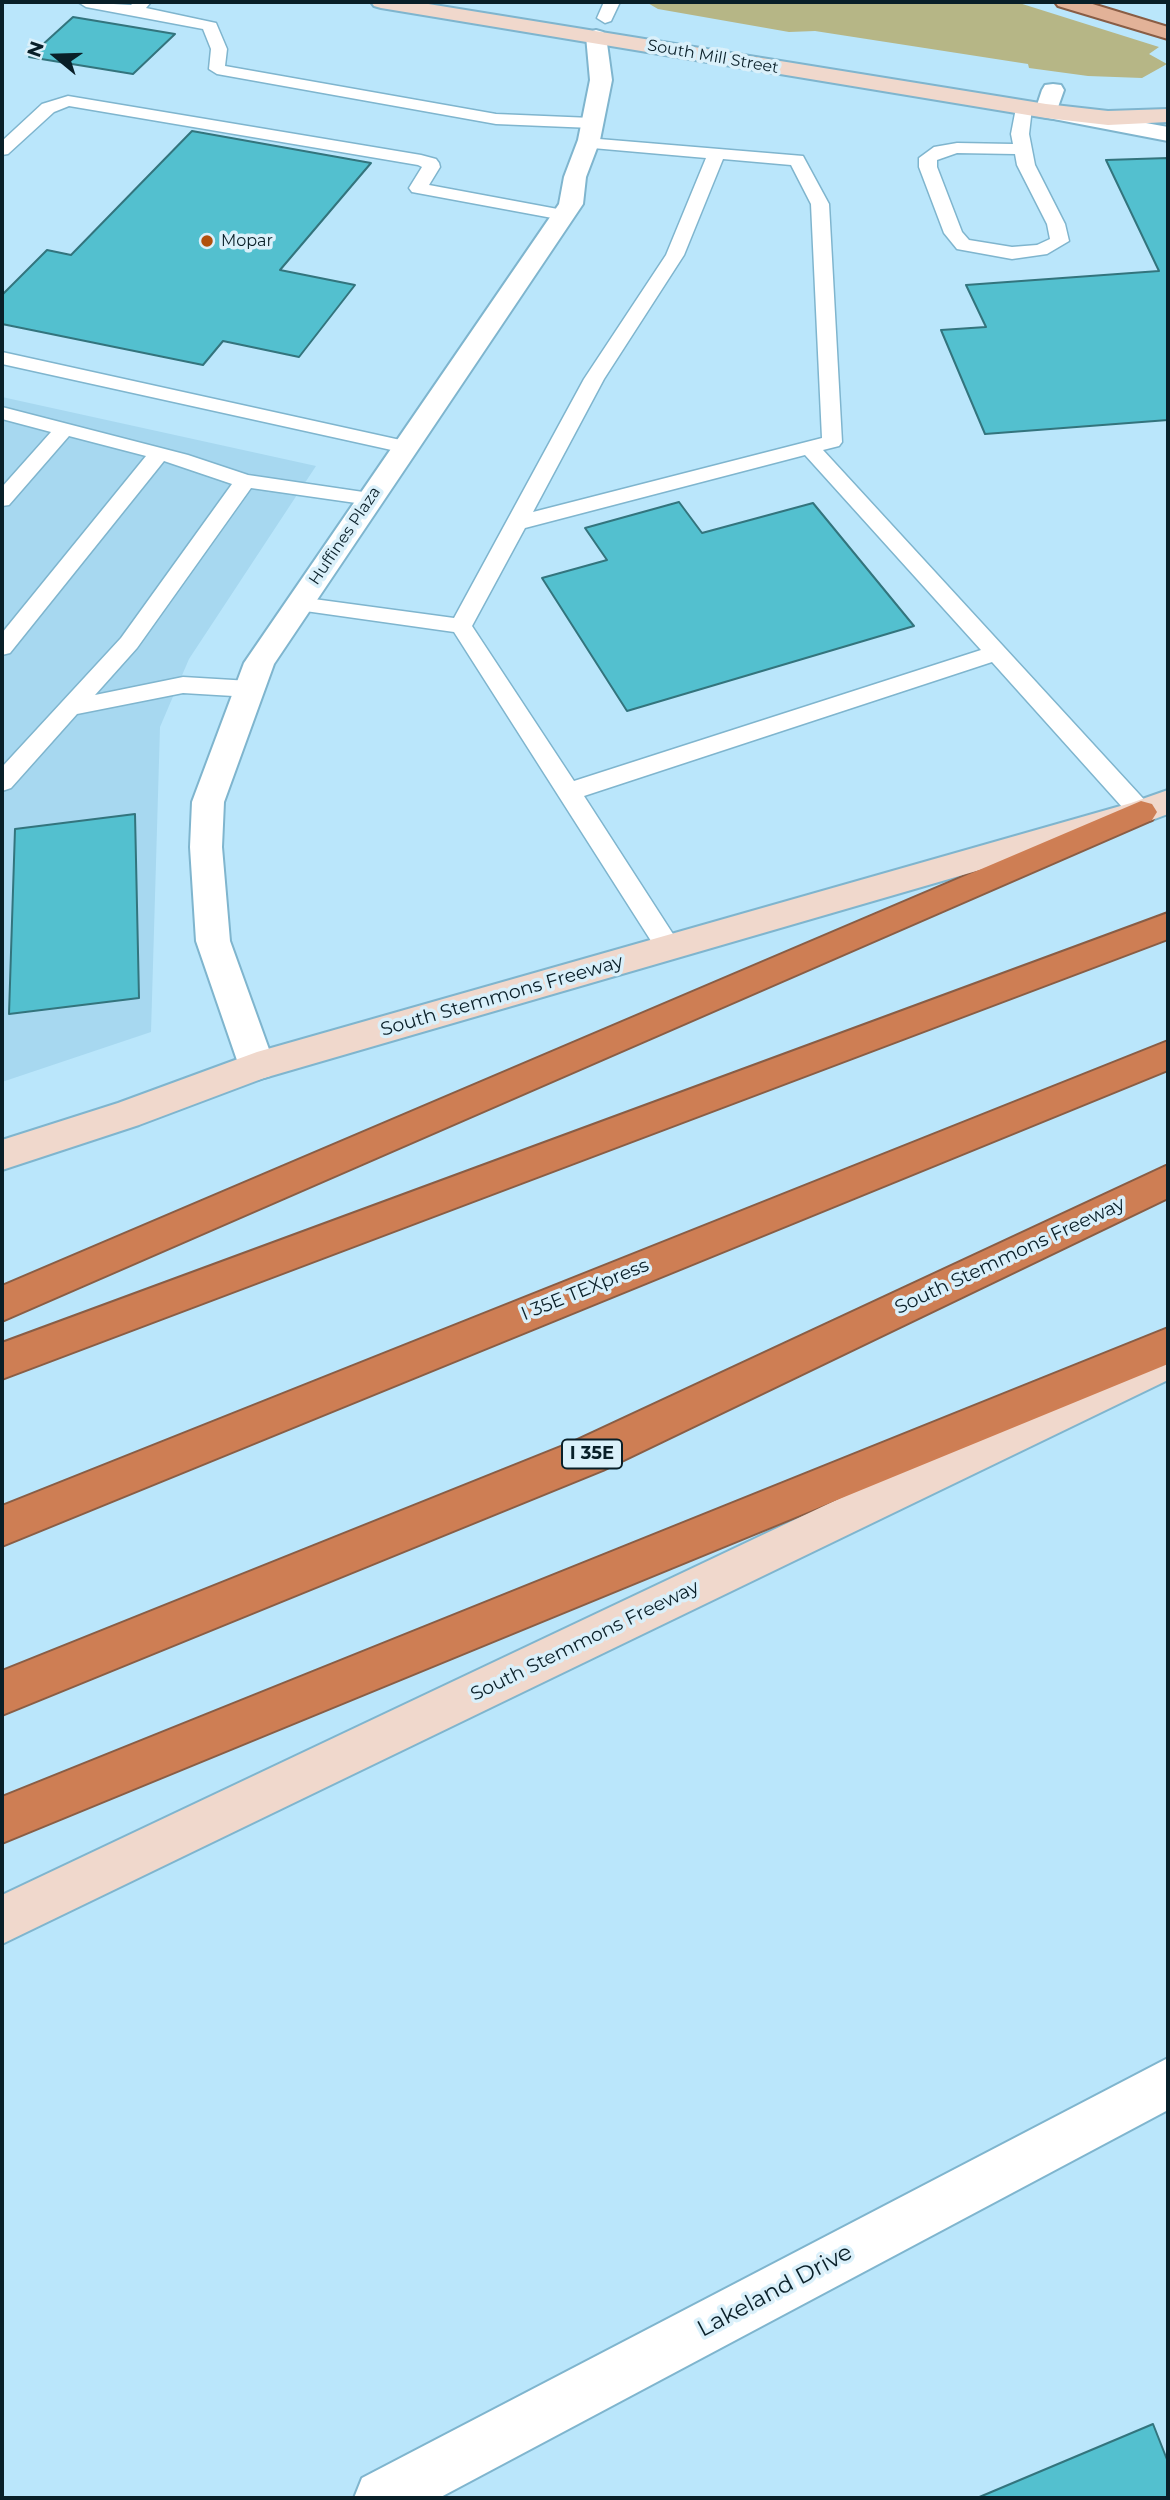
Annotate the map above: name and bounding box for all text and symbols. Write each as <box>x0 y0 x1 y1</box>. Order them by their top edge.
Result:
north arrow <box>21 21 91 91</box>
street label: South Mill Street <box>646 36 780 78</box>
text: N <box>22 38 49 60</box>
place label: Mopar <box>221 231 273 251</box>
marker: Mopar <box>199 233 215 249</box>
street label: Huffines Plaza <box>305 483 385 589</box>
street label: South Stemmons Freeway <box>378 950 626 1042</box>
street label: South Stemmons Freeway <box>891 1193 1129 1319</box>
street label: I 35E TEXpress <box>518 1254 652 1326</box>
road number: I 35E <box>562 1440 622 1469</box>
street label: South Stemmons Freeway <box>467 1576 703 1706</box>
street label: Lakeland Drive <box>693 2239 857 2343</box>

